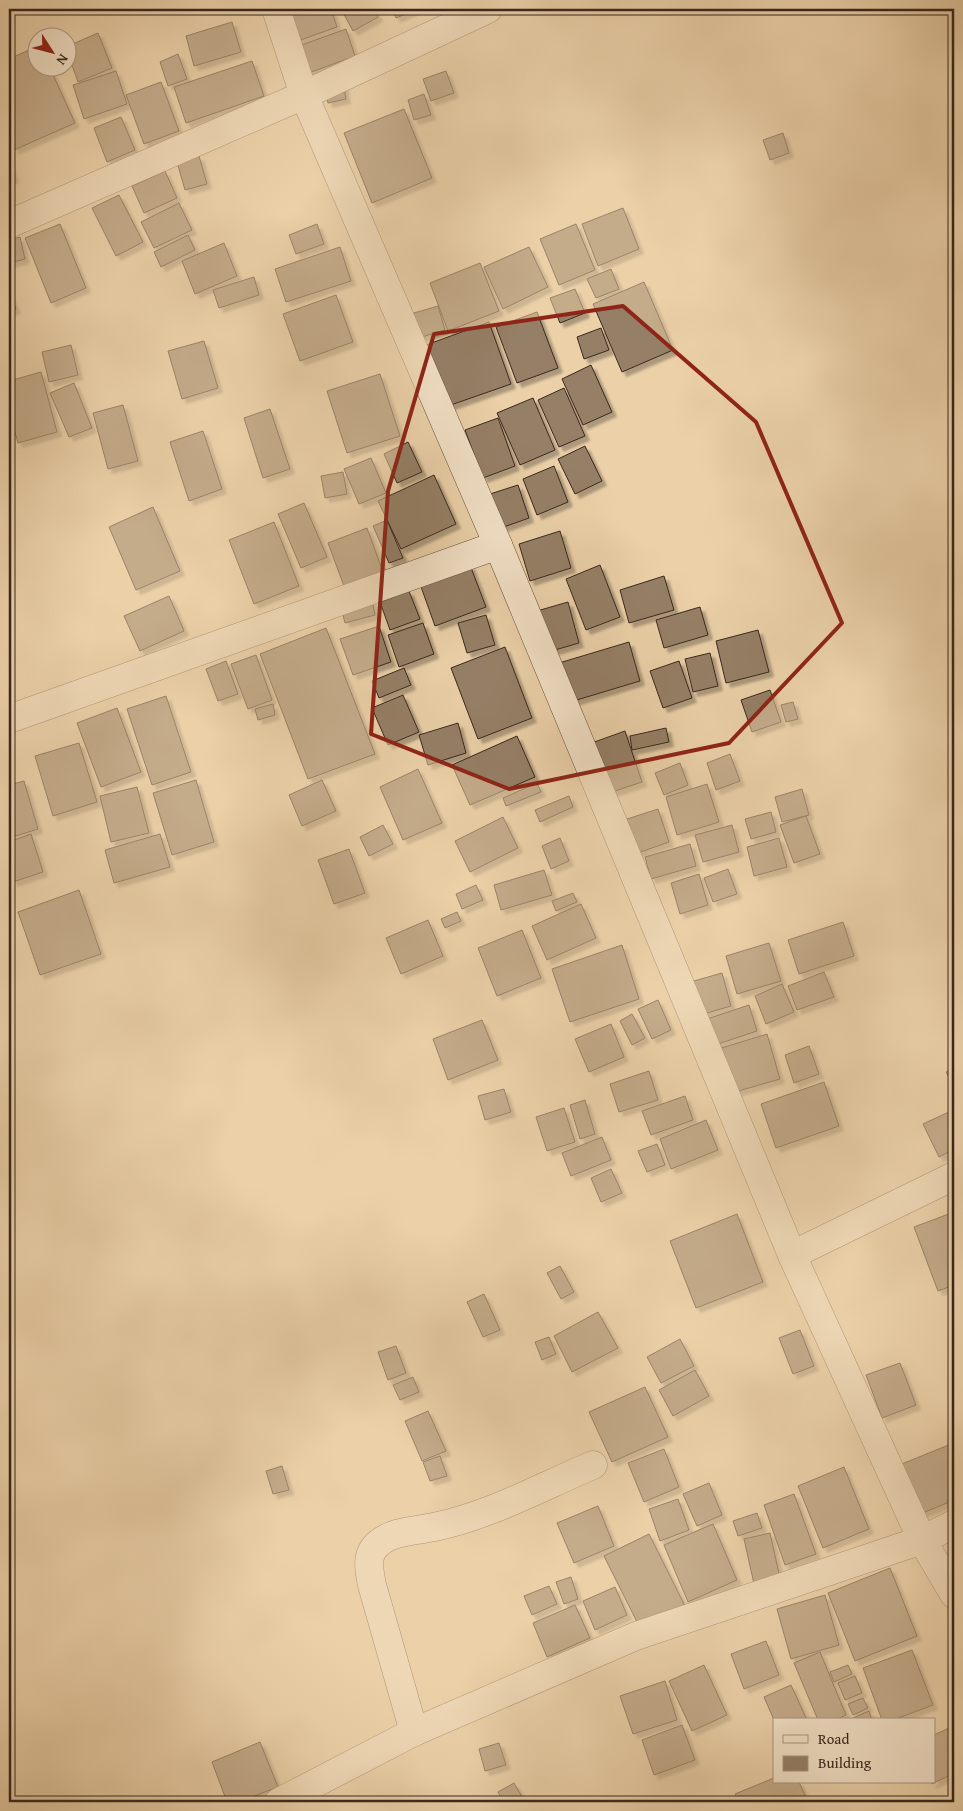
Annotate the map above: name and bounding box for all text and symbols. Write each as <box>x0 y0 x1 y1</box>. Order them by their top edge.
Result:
north arrow <box>28 28 78 78</box>
text: N <box>51 50 73 70</box>
legend <box>773 1718 936 1784</box>
text: Road <box>818 1728 849 1749</box>
text: Building <box>818 1752 872 1773</box>

